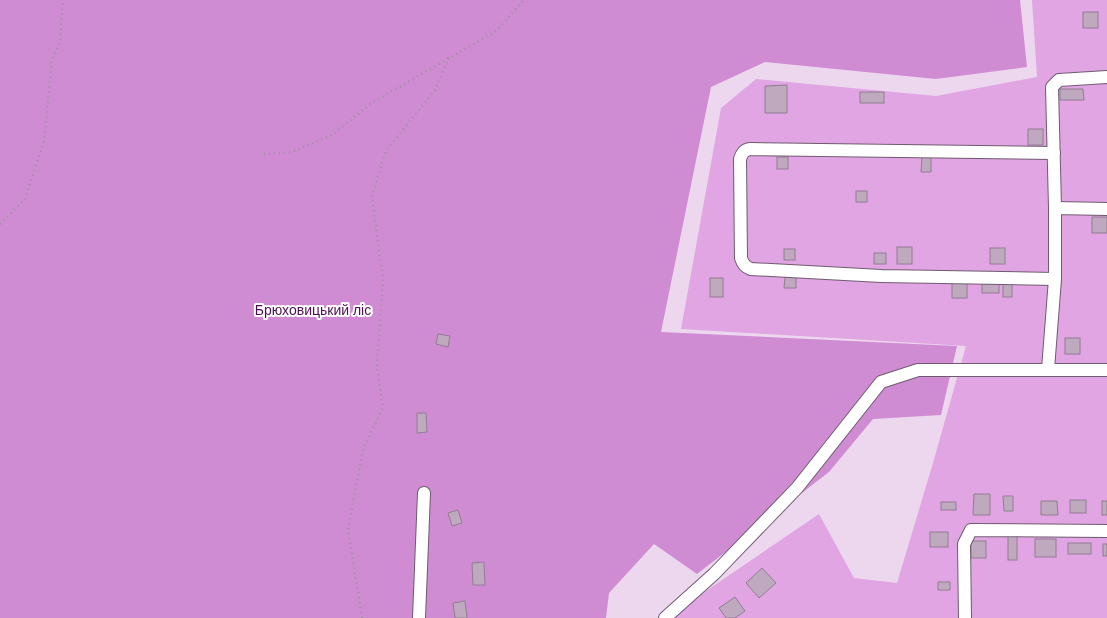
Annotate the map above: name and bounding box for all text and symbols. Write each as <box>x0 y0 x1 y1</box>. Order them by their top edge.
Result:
park label: Брюховицький ліс <box>255 302 371 318</box>

